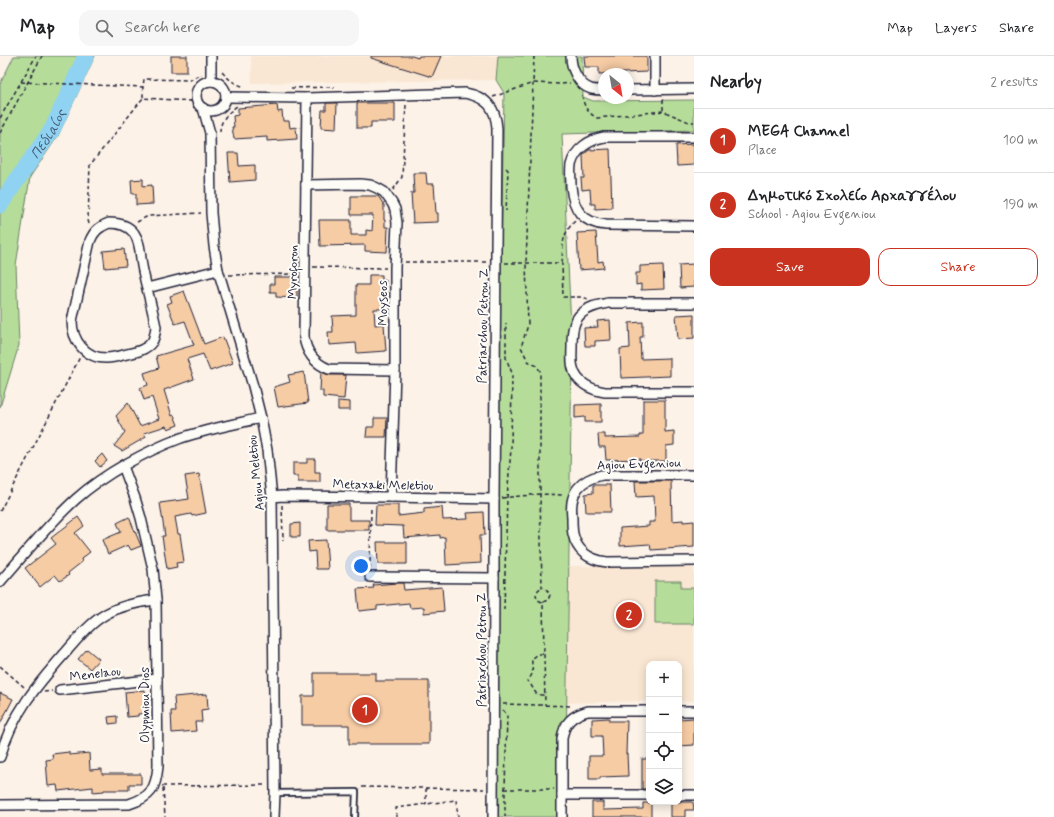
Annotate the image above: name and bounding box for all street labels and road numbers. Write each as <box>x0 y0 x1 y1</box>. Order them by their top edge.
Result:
street label: Myroforon <box>285 245 304 299</box>
street label: Patriarchou Petrou Z <box>474 268 493 383</box>
street label: Moyseos <box>375 280 392 326</box>
street label: Agiou Meletiou <box>244 434 269 512</box>
street label: Agiou Evgeniou <box>596 455 682 476</box>
street label: Metaxaki Meletiou <box>332 476 434 495</box>
street label: Patriarchou Petrou Z <box>474 592 491 707</box>
street label: Menelaou <box>69 663 122 686</box>
street label: Olypmiou Dios <box>137 667 154 743</box>

